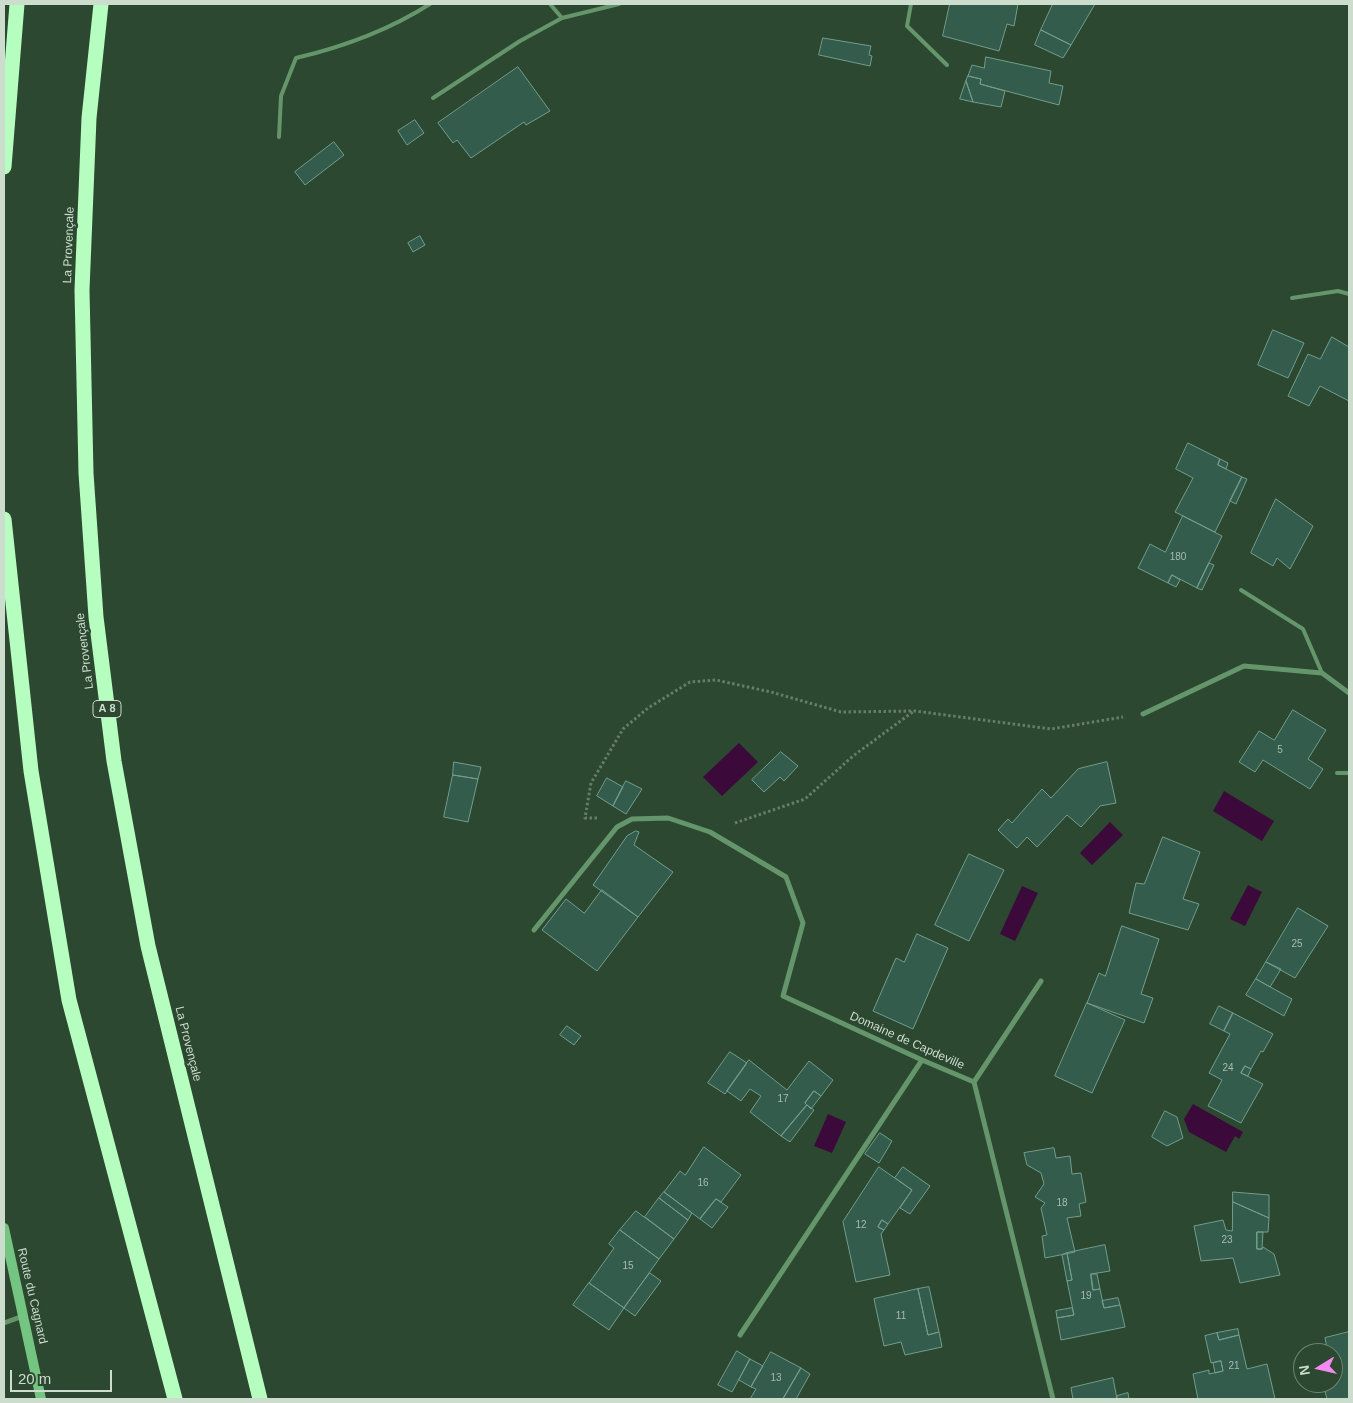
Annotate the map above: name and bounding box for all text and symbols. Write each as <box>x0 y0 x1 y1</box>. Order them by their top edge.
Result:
street label: La Provençale <box>60 206 78 284</box>
house number: 180 <box>1170 551 1186 563</box>
street label: La Provençale <box>73 612 97 690</box>
road number: A 8 <box>93 701 121 718</box>
house number: 5 <box>1277 744 1283 756</box>
house number: 25 <box>1291 938 1303 950</box>
street label: La Provençale <box>172 1005 204 1083</box>
street label: Domaine de Capdeville <box>847 1009 967 1073</box>
house number: 24 <box>1222 1062 1234 1074</box>
house number: 17 <box>777 1093 789 1105</box>
house number: 16 <box>697 1177 709 1189</box>
house number: 18 <box>1056 1197 1068 1209</box>
house number: 12 <box>855 1219 867 1231</box>
house number: 23 <box>1221 1234 1233 1246</box>
street label: Route du Cagnard <box>14 1247 50 1345</box>
house number: 15 <box>622 1260 634 1272</box>
house number: 19 <box>1080 1290 1092 1302</box>
house number: 11 <box>896 1310 906 1322</box>
north arrow <box>1293 1343 1343 1393</box>
scale bar <box>12 1360 115 1392</box>
house number: 21 <box>1228 1360 1240 1372</box>
text: N <box>1295 1364 1313 1376</box>
text: 20 m <box>18 1370 51 1387</box>
house number: 13 <box>770 1372 782 1384</box>

